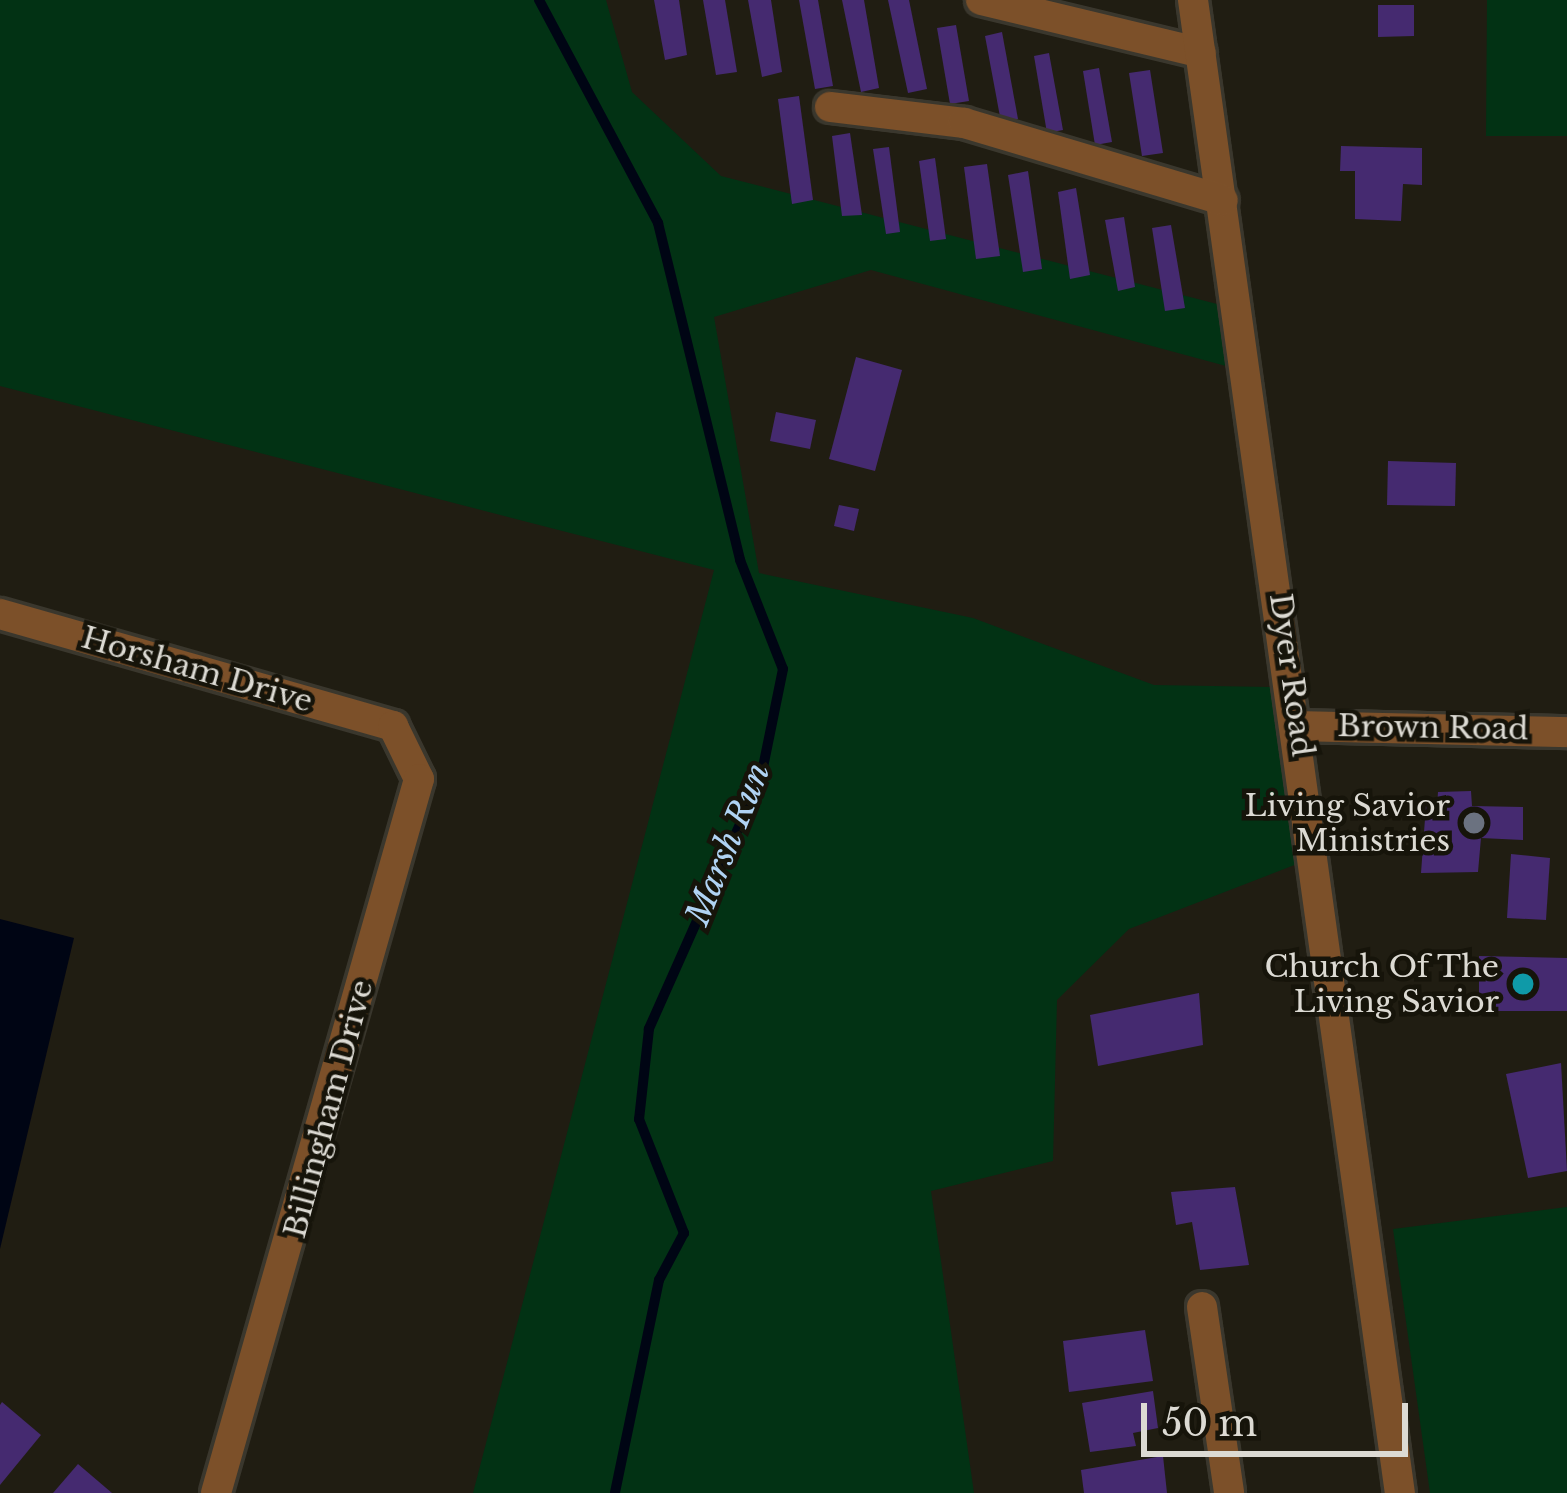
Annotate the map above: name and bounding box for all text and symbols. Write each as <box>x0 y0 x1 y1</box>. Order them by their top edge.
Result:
street label: Dyer Road <box>1262 591 1320 759</box>
street label: Horsham Drive <box>78 620 316 720</box>
street label: Brown Road <box>1337 708 1529 748</box>
water label: Marsh Run <box>677 757 779 931</box>
place label: Living Savior Ministries <box>1245 788 1450 858</box>
marker: Living Savior Ministries <box>1461 810 1487 836</box>
place label: Church Of The Living Savior <box>1264 949 1499 1020</box>
marker: Church Of The Living Savior <box>1510 971 1536 997</box>
street label: Billingham Drive <box>277 976 381 1242</box>
scale bar <box>1147 1379 1414 1453</box>
text: 50 m <box>1162 1401 1257 1446</box>

